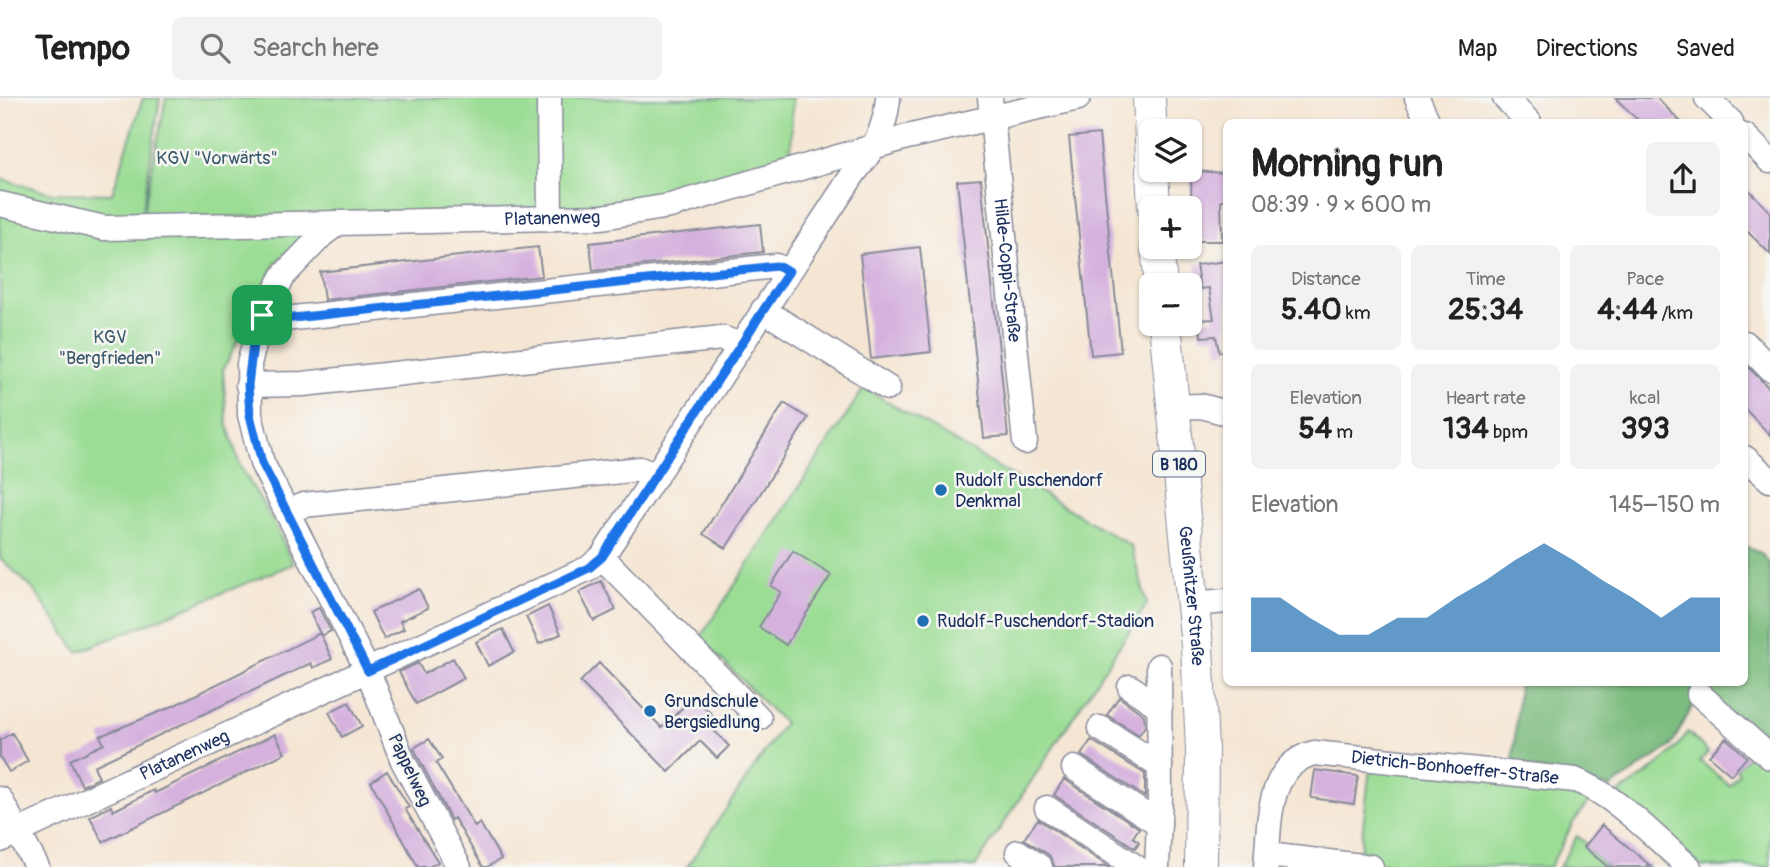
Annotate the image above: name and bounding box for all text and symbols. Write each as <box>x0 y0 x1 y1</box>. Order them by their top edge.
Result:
search box <box>172 17 662 80</box>
text: Tempo <box>35 28 130 69</box>
icon: search <box>196 29 234 67</box>
text: Search here <box>252 32 379 64</box>
text: Map <box>1458 34 1498 63</box>
text: Directions <box>1536 34 1637 63</box>
text: Saved <box>1675 34 1735 63</box>
map controls <box>1139 119 1202 336</box>
button: layers <box>1139 119 1202 182</box>
text: Morning run <box>1251 140 1443 188</box>
button: share <box>1646 142 1720 216</box>
park label: KGV "Vorwärts" <box>156 147 278 170</box>
text: 08:39 · 9 × 600 m <box>1251 190 1431 219</box>
button: + <box>1139 196 1202 259</box>
street label: Hilde-Coppi-Straße <box>988 197 1026 343</box>
street label: Platanenweg <box>504 206 600 231</box>
text: Distance <box>1291 267 1361 291</box>
text: Time <box>1466 267 1505 291</box>
text: Pace <box>1626 267 1664 291</box>
button: − <box>1139 273 1202 336</box>
pin <box>232 285 292 345</box>
text: 5.40 <box>1281 291 1342 328</box>
text: 25:34 <box>1448 291 1523 328</box>
text: 4:44 <box>1597 291 1657 328</box>
icon: arrive <box>243 296 281 334</box>
text: km <box>1342 301 1371 325</box>
text: /km <box>1657 301 1693 325</box>
park label: KGV "Bergfrieden" <box>59 326 161 370</box>
text: Elevation <box>1290 386 1362 410</box>
text: Heart rate <box>1445 386 1526 410</box>
text: kcal <box>1630 386 1661 410</box>
text: 54 <box>1298 410 1332 447</box>
text: 134 <box>1443 410 1489 447</box>
text: 393 <box>1621 410 1670 447</box>
text: m <box>1332 420 1353 444</box>
text: bpm <box>1489 420 1528 444</box>
road number: B 180 <box>1153 452 1205 476</box>
place label: Rudolf Puschendorf Denkmal <box>955 469 1104 513</box>
marker: Rudolf Puschendorf Denkmal <box>933 482 949 498</box>
text: Elevation <box>1251 490 1339 519</box>
text: 145–150 m <box>1609 490 1720 519</box>
street label: Geußnitzer Straße <box>1173 525 1209 666</box>
place label: Rudolf-Puschendorf-Stadion <box>937 610 1154 633</box>
marker: Rudolf-Puschendorf-Stadion <box>915 613 931 629</box>
place label: Grundschule Bergsiedlung <box>664 690 760 734</box>
marker: Grundschule Bergsiedlung <box>642 703 658 719</box>
street label: Platanenweg <box>136 725 233 786</box>
street label: Pappelweg <box>383 730 436 810</box>
street label: Dietrich-Bonhoeffer-Straße <box>1350 746 1560 790</box>

